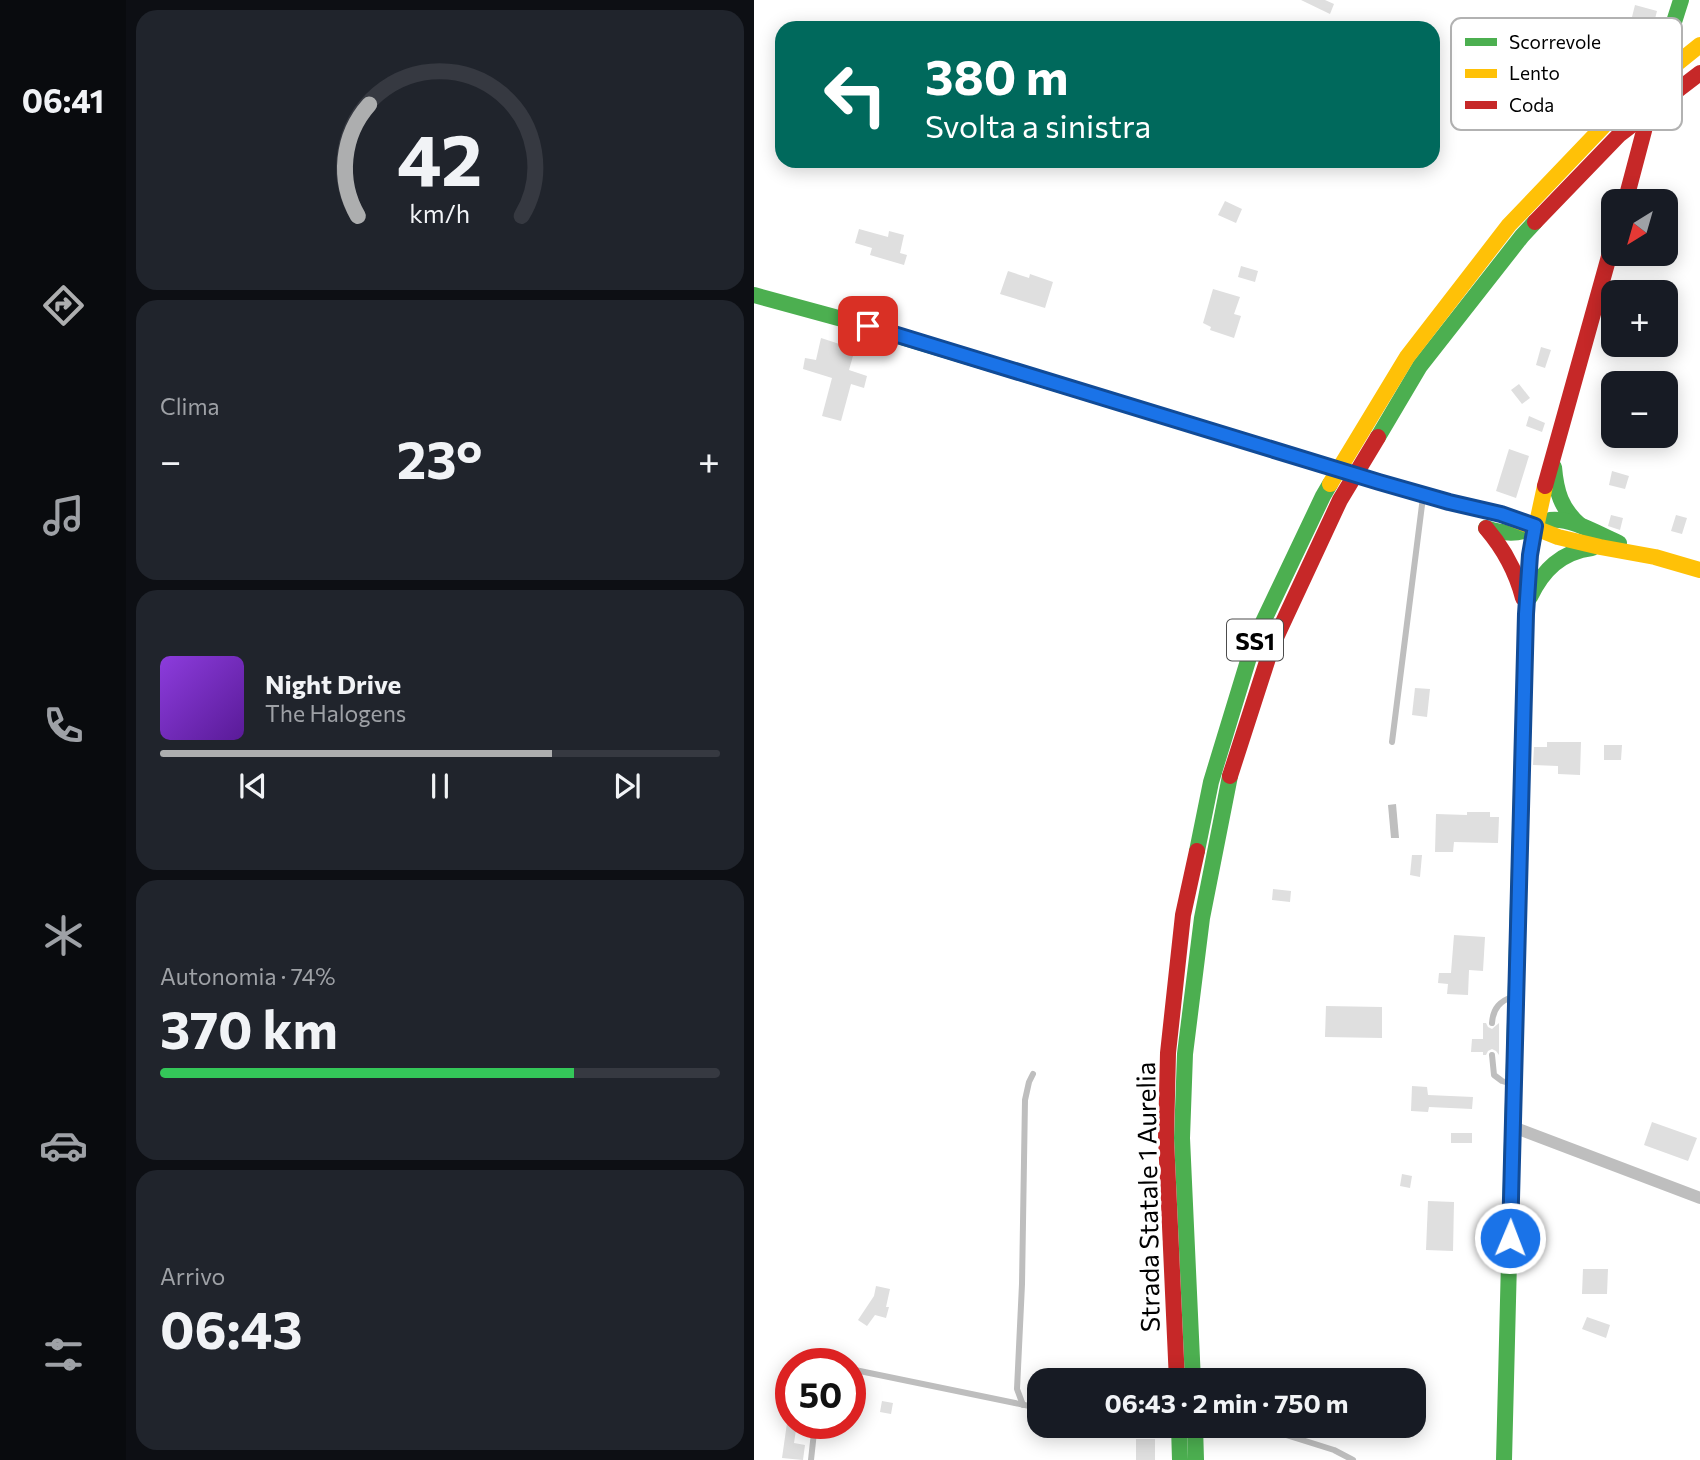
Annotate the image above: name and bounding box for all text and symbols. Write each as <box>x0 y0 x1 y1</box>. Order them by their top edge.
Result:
legend <box>1451 18 1682 130</box>
text: Scorrevole <box>1509 30 1601 53</box>
text: 380 m <box>925 45 1069 105</box>
icon: left <box>810 49 901 140</box>
text: Lento <box>1509 61 1560 84</box>
text: 06:41 <box>22 80 104 120</box>
text: Coda <box>1509 93 1554 116</box>
text: Svolta a sinistra <box>925 105 1151 145</box>
text: 42 <box>397 112 483 201</box>
north arrow <box>1601 189 1678 266</box>
map controls <box>1601 189 1678 448</box>
text: km/h <box>410 198 470 228</box>
button: + <box>1601 280 1678 357</box>
icon: directions <box>39 281 88 330</box>
pin <box>838 296 898 356</box>
icon: arrive <box>849 307 887 345</box>
button: − <box>1601 371 1678 448</box>
text: Clima <box>160 392 220 420</box>
text: 23° <box>397 426 483 490</box>
text: − <box>160 436 182 483</box>
text: + <box>698 436 720 483</box>
icon: music <box>39 491 88 540</box>
road number: SS1 <box>1227 620 1283 660</box>
text: Night Drive <box>265 668 401 699</box>
text: The Halogens <box>265 699 406 727</box>
icon: phone <box>39 701 88 750</box>
icon: previous <box>234 767 272 805</box>
icon: pause <box>421 767 459 805</box>
icon: next <box>608 767 646 805</box>
icon: climate <box>39 911 88 960</box>
text: Autonomia · 74% <box>160 962 335 990</box>
text: 370 km <box>160 996 338 1060</box>
street label: Strada Statale 1 Aurelia <box>1129 1061 1165 1333</box>
icon: car <box>39 1121 88 1170</box>
position arrow <box>1473 1201 1547 1275</box>
text: Arrivo <box>160 1262 225 1290</box>
text: 06:43 <box>160 1296 303 1360</box>
icon: filters <box>39 1330 88 1379</box>
speed limit sign: 50 <box>775 1348 866 1439</box>
text: 06:43 · 2 min · 750 m <box>1105 1387 1348 1418</box>

